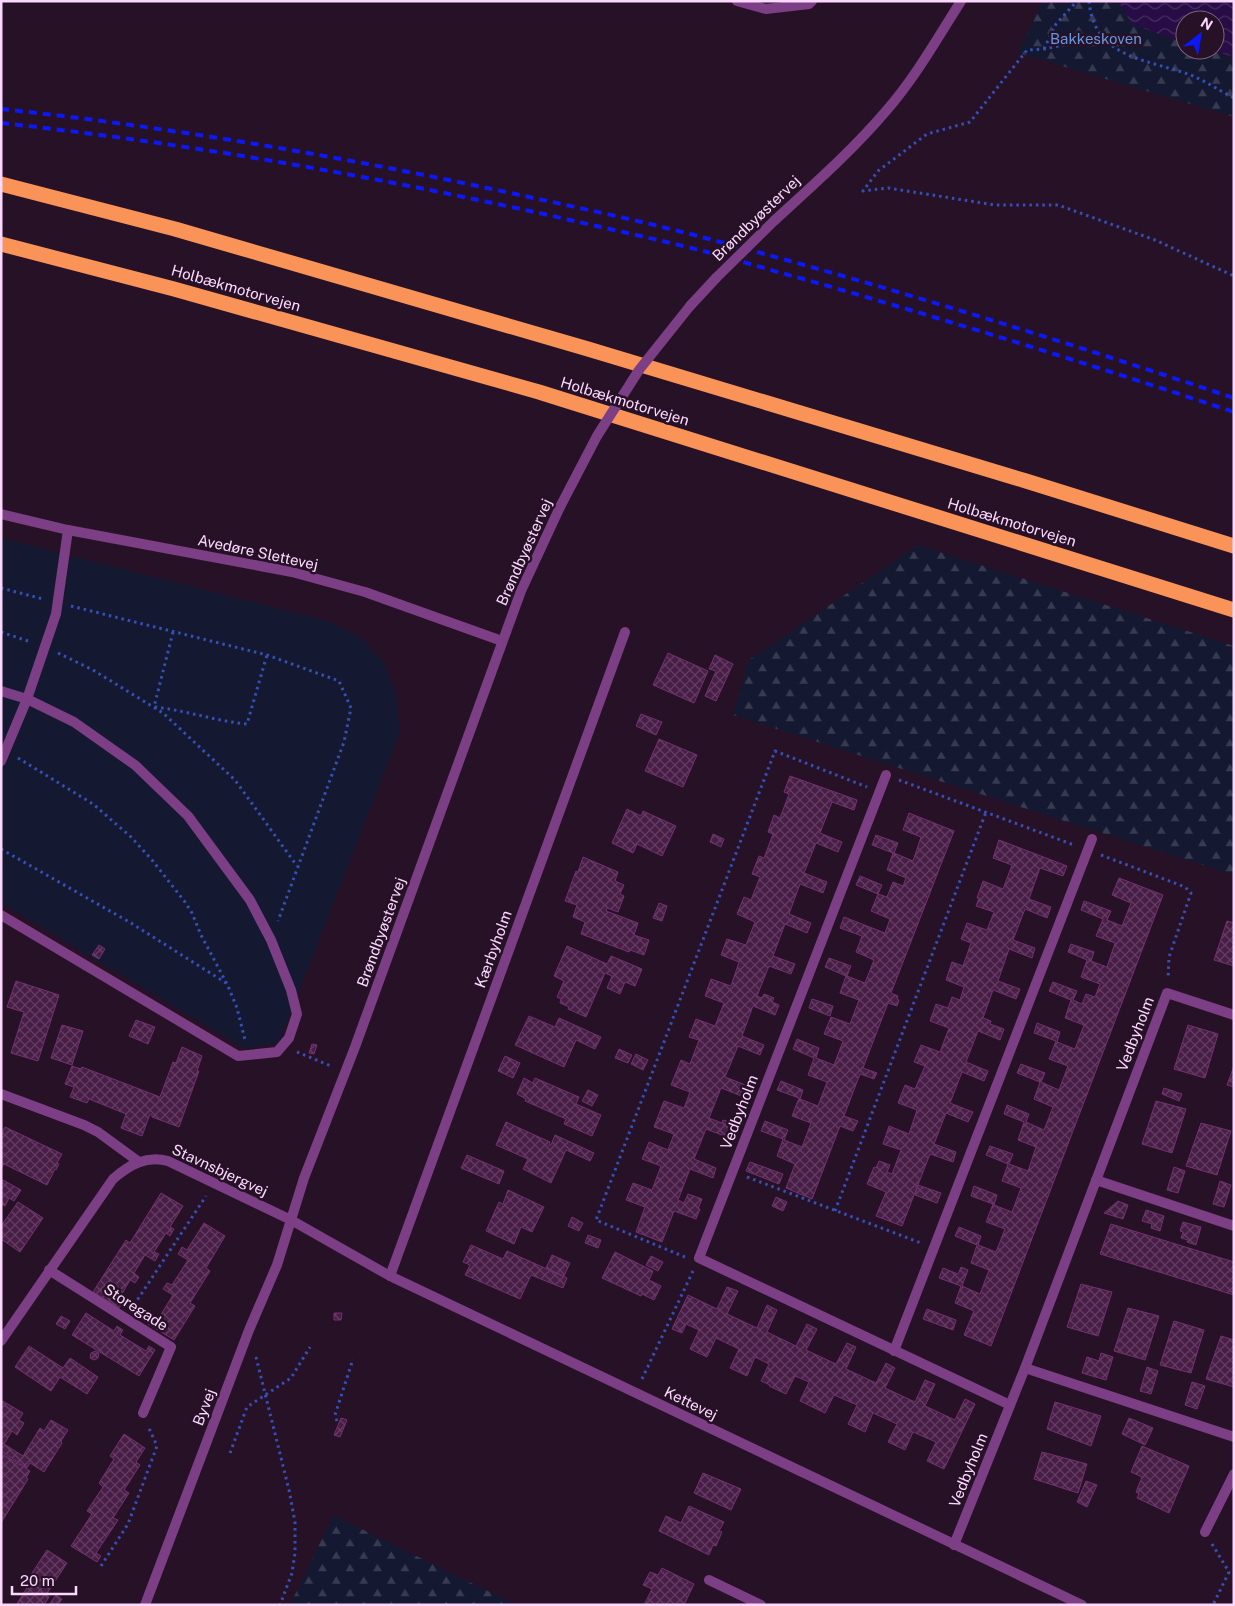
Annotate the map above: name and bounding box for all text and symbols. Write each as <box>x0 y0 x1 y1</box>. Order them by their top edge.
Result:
north arrow <box>1175 10 1225 60</box>
text: N <box>1198 14 1216 34</box>
park label: Bakkeskoven <box>1050 30 1142 47</box>
street label: Brøndbyøstervej <box>709 172 803 264</box>
street label: Holbækmotorvejen <box>169 261 303 315</box>
street label: Holbækmotorvejen <box>559 373 691 429</box>
street label: Holbækmotorvejen <box>946 494 1078 550</box>
street label: Brøndbyøstervej <box>493 496 555 608</box>
street label: Avedøre Slettevej <box>196 531 320 573</box>
street label: Brøndbyøstervej <box>353 875 409 989</box>
street label: Kærbyholm <box>471 908 515 990</box>
street label: Vedbyholm <box>1113 994 1157 1074</box>
street label: Vedbyholm <box>717 1072 761 1152</box>
street label: Stavnsbjergvej <box>169 1140 271 1200</box>
street label: Storegade <box>101 1280 171 1334</box>
street label: Kettevej <box>662 1383 720 1423</box>
street label: Byvej <box>189 1386 219 1428</box>
street label: Vedbyholm <box>945 1430 991 1510</box>
scale bar <box>12 1564 76 1596</box>
text: 20 m <box>20 1572 55 1589</box>

